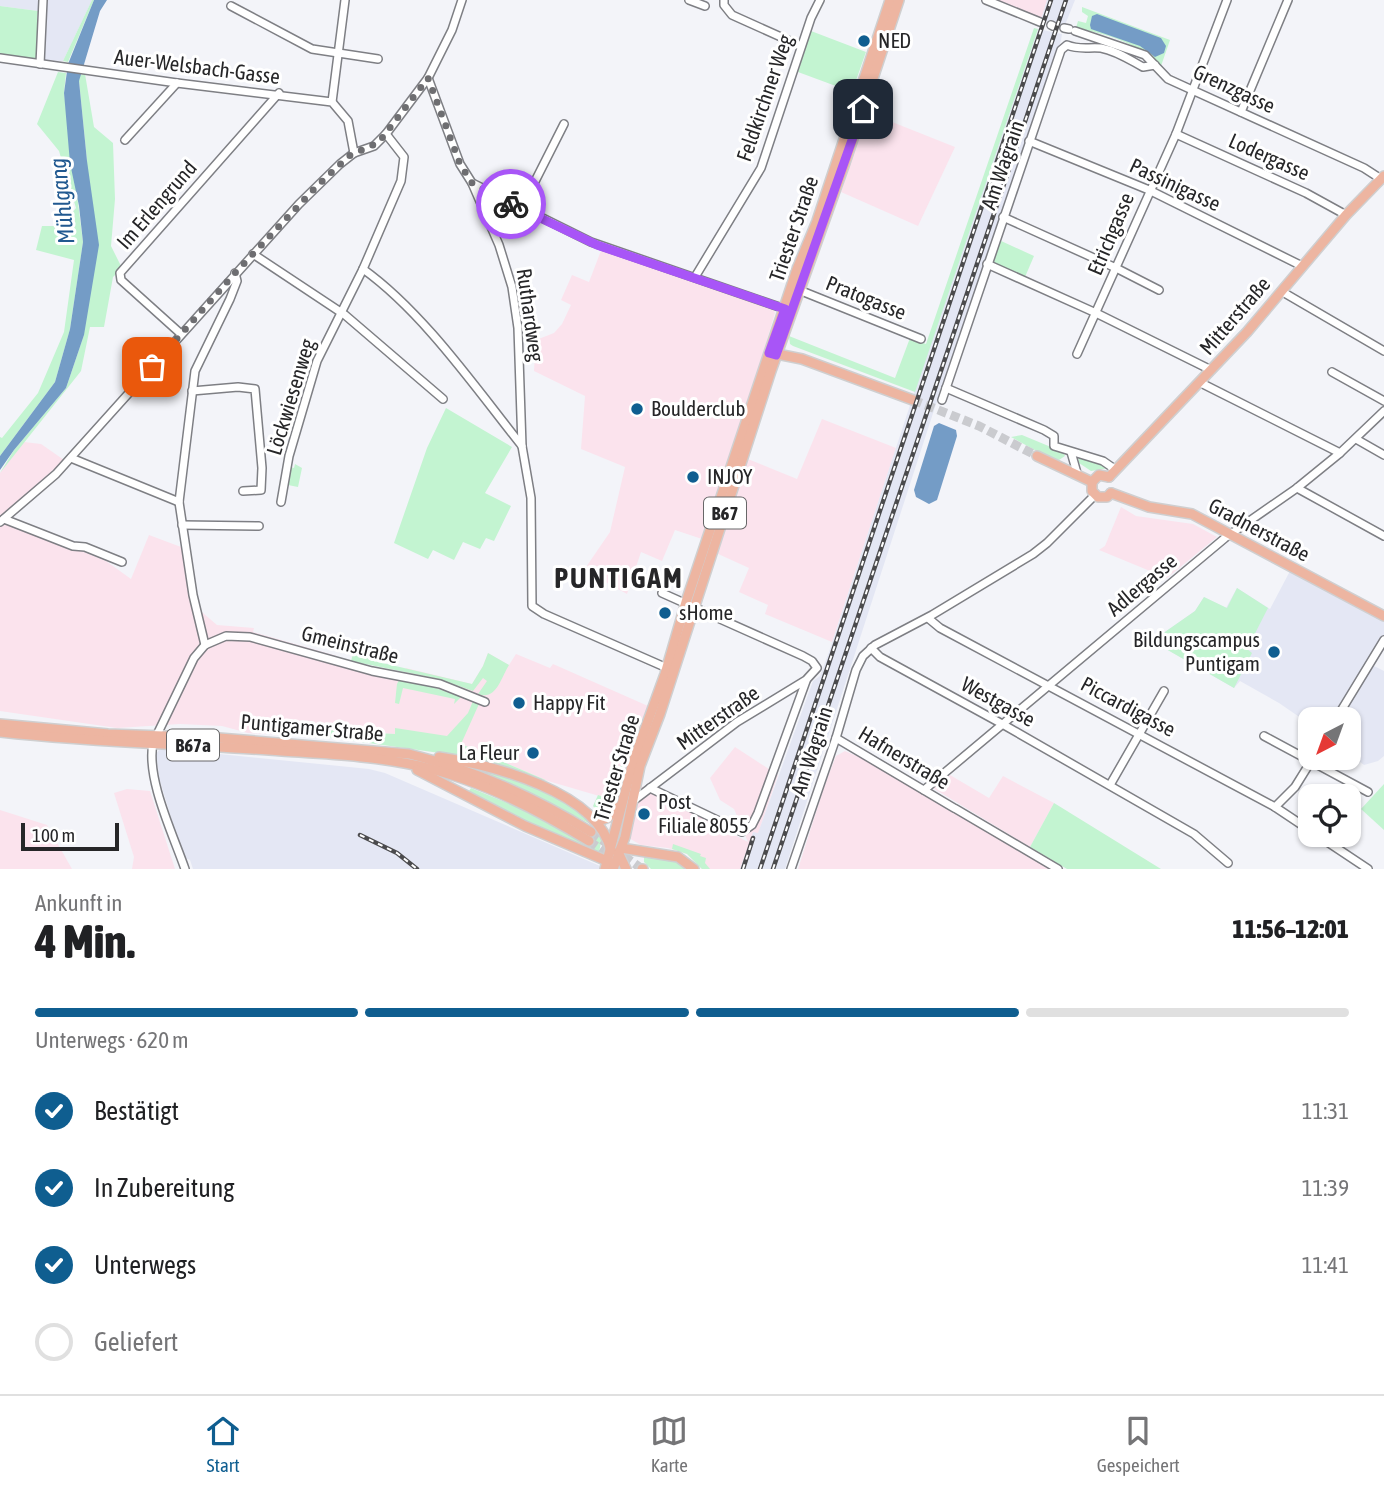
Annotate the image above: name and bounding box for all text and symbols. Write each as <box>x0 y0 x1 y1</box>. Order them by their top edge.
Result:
place label: NED <box>878 28 911 52</box>
street label: Feldkirchner Weg <box>731 31 797 164</box>
marker: NED <box>856 33 872 49</box>
street label: Auer-Welsbach-Gasse <box>113 44 281 88</box>
street label: Grenzgasse <box>1190 59 1279 117</box>
pin <box>833 79 893 139</box>
icon: home <box>844 90 882 128</box>
street label: Am Wagrain <box>976 117 1028 212</box>
street label: Lodergasse <box>1225 128 1313 184</box>
street label: Passinigasse <box>1126 153 1224 215</box>
street label: Im Erlengrund <box>111 155 201 253</box>
water label: Mühlgang <box>45 157 79 245</box>
courier <box>476 169 546 239</box>
street label: Triester Straße <box>764 173 822 285</box>
icon: bike <box>492 185 530 223</box>
street label: Etrichgasse <box>1082 189 1138 278</box>
street label: Ruthardweg <box>513 267 549 363</box>
street label: Pratogasse <box>823 270 910 324</box>
street label: Mitterstraße <box>1194 272 1274 359</box>
street label: Löckwiesenweg <box>261 336 319 458</box>
pin <box>122 337 182 397</box>
icon: bag <box>133 348 171 386</box>
place label: Boulderclub <box>651 396 745 420</box>
marker: Boulderclub <box>629 401 645 417</box>
place label: INJOY <box>707 464 753 488</box>
marker: INJOY <box>685 469 701 485</box>
street label: Gradnerstraße <box>1205 492 1314 566</box>
road number: B67 <box>704 498 746 528</box>
street label: Adlergasse <box>1102 548 1181 620</box>
district label: PUNTIGAM <box>554 562 684 594</box>
place label: sHome <box>679 600 733 624</box>
marker: sHome <box>657 605 673 621</box>
street label: Gmeinstraße <box>299 620 401 668</box>
place label: Bildungscampus Puntigam <box>1133 627 1260 675</box>
marker: Bildungscampus Puntigam <box>1266 644 1282 660</box>
street label: Westgasse <box>958 671 1039 731</box>
street label: Piccardigasse <box>1077 671 1180 741</box>
street label: Mitterstraße <box>672 680 763 754</box>
place label: Happy Fit <box>533 690 606 714</box>
marker: Happy Fit <box>511 695 527 711</box>
street label: Am Wagrain <box>785 703 837 798</box>
north arrow <box>1298 707 1362 770</box>
map controls <box>1298 707 1361 847</box>
street label: Puntigamer Straße <box>240 709 385 745</box>
street label: Triester Straße <box>588 712 644 824</box>
street label: Hafnerstraße <box>855 721 954 794</box>
road number: B67a <box>167 730 219 760</box>
place label: La Fleur <box>459 740 520 764</box>
marker: La Fleur <box>525 745 541 761</box>
button: locate <box>1298 784 1361 847</box>
place label: Post Filiale 8055 <box>658 789 749 837</box>
marker: Post Filiale 8055 <box>636 806 652 822</box>
scale bar <box>21 820 119 852</box>
text: 100 m <box>32 824 75 846</box>
text: Ankunft in <box>35 890 122 916</box>
text: 11:56–12:01 <box>1232 914 1349 944</box>
text: 4 Min. <box>35 915 135 968</box>
text: Unterwegs · 620 m <box>35 1027 189 1053</box>
icon: check <box>35 1092 73 1130</box>
text: Bestätigt <box>94 1096 179 1126</box>
text: 11:31 <box>1302 1098 1349 1124</box>
icon: check <box>35 1169 73 1207</box>
text: In Zubereitung <box>94 1173 234 1203</box>
text: 11:39 <box>1302 1175 1349 1201</box>
icon: check <box>35 1246 73 1284</box>
text: Unterwegs <box>94 1250 196 1280</box>
text: 11:41 <box>1302 1252 1349 1278</box>
text: Geliefert <box>94 1327 178 1357</box>
tab: Start <box>204 1412 242 1476</box>
tab: Karte <box>650 1412 688 1476</box>
tab: Gespeichert <box>1097 1412 1180 1476</box>

